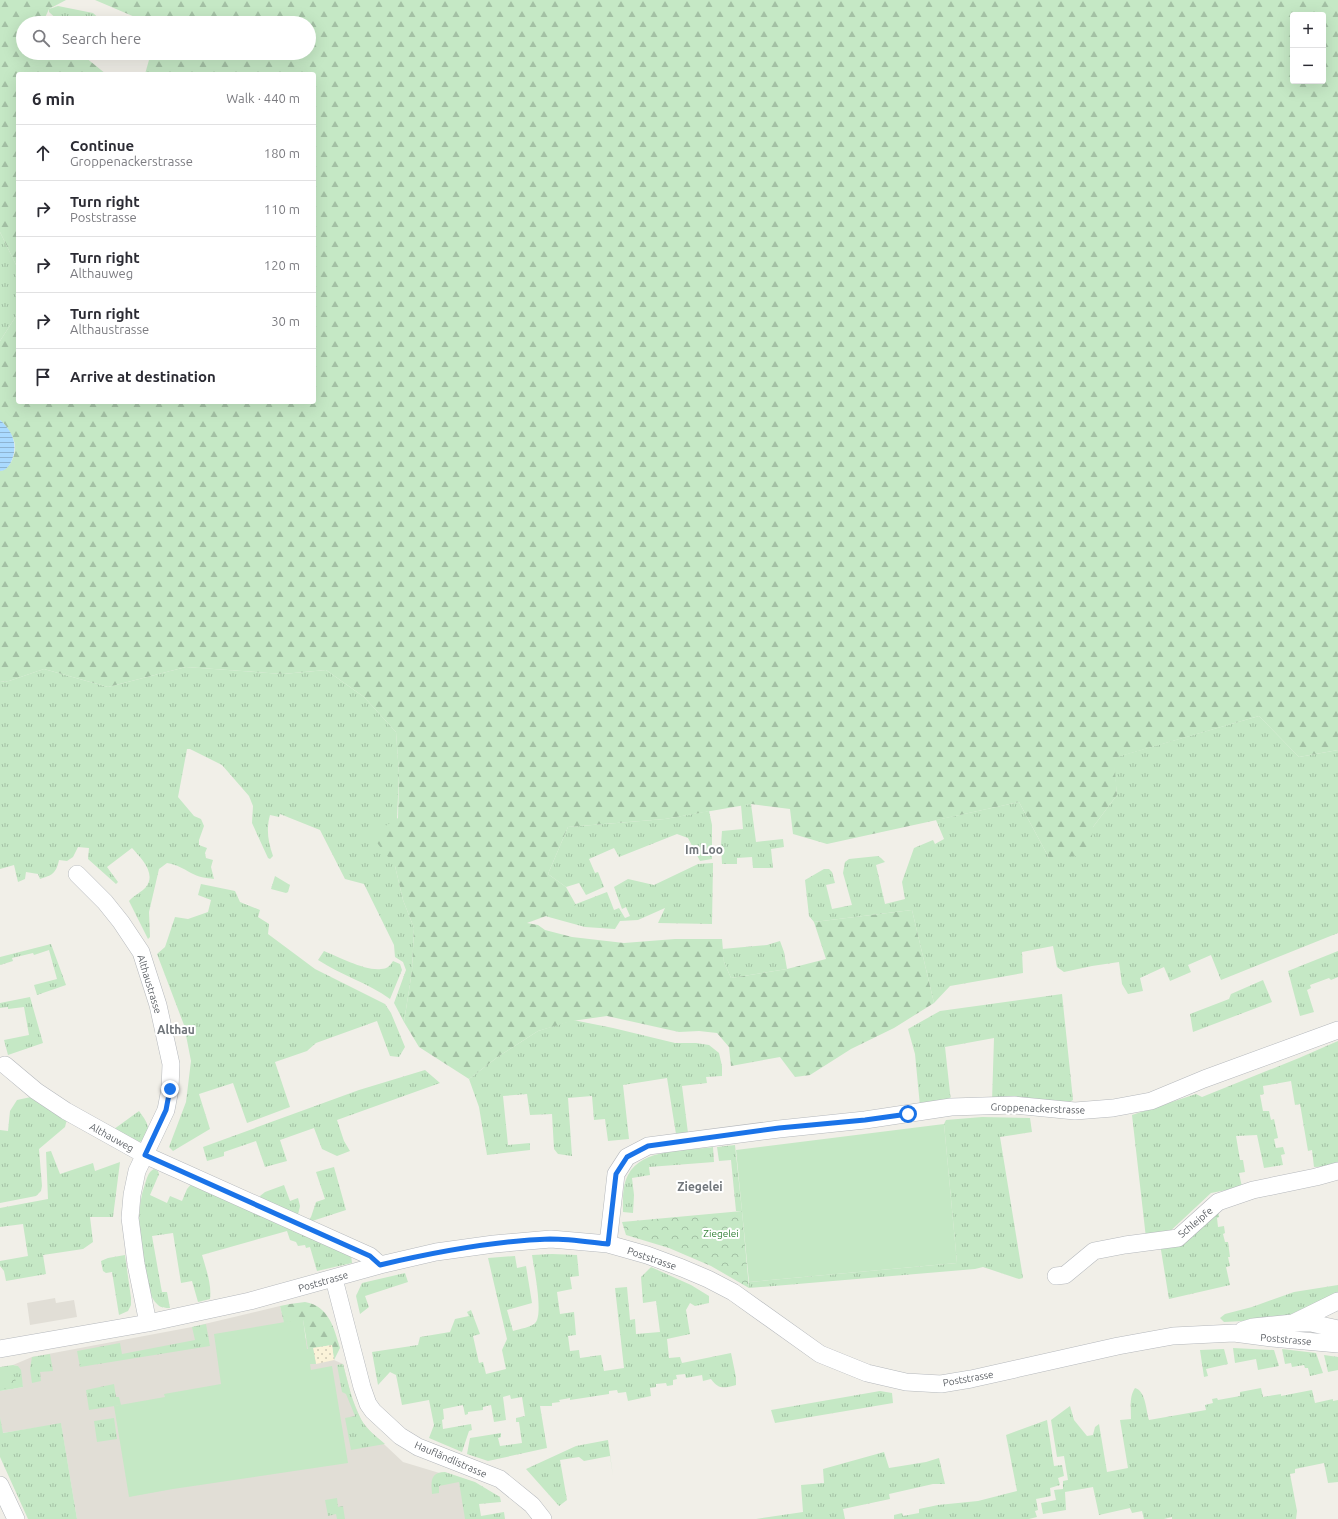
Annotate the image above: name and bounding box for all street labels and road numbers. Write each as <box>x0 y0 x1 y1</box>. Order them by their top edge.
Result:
street label: Althaustrasse <box>135 953 164 1015</box>
street label: Groppenackerstrasse <box>991 1101 1085 1116</box>
street label: Althauweg <box>88 1121 136 1154</box>
street label: Schleipfe <box>1176 1205 1215 1240</box>
street label: Poststrasse <box>626 1245 678 1272</box>
street label: Poststrasse <box>297 1269 349 1294</box>
street label: Poststrasse <box>1260 1332 1312 1347</box>
street label: Poststrasse <box>942 1369 994 1388</box>
street label: Haufländlistrasse <box>413 1439 489 1480</box>

